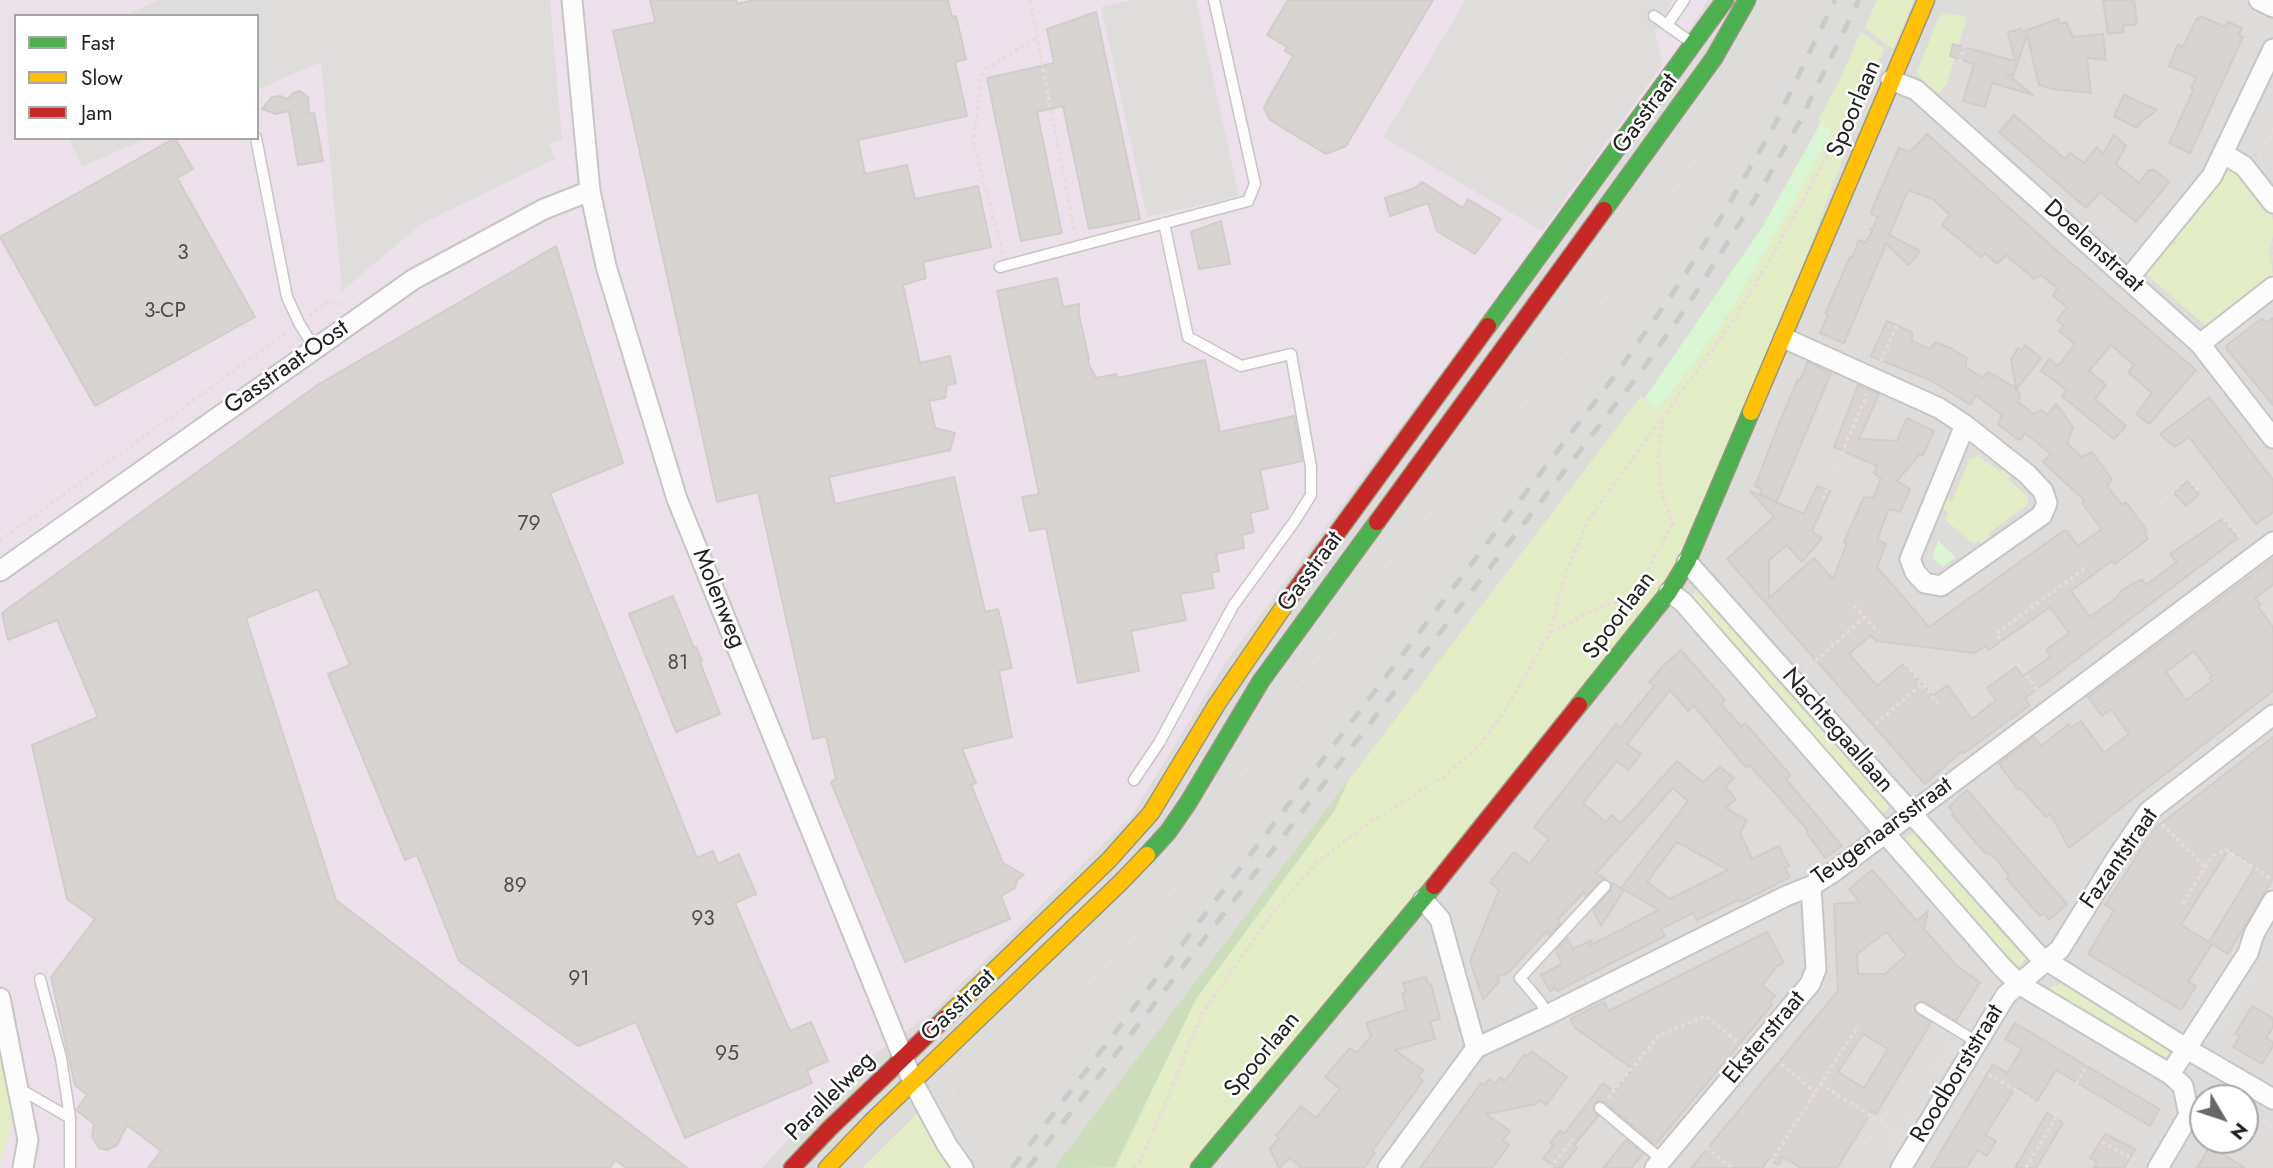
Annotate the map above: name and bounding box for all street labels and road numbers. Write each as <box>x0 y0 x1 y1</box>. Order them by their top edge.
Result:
street label: Spoorlaan <box>1822 56 1888 162</box>
street label: Gasstraat <box>1607 68 1685 160</box>
street label: Doelenstraat <box>2037 195 2149 299</box>
street label: Gasstraat-Oost <box>219 315 355 421</box>
street label: Gasstraat <box>1272 526 1350 618</box>
street label: Molenweg <box>685 545 751 653</box>
street label: Spoorlaan <box>1578 566 1662 666</box>
street label: Nachtegaallaan <box>1775 663 1899 799</box>
street label: Teugenaarsstraat <box>1807 772 1959 892</box>
street label: Fazantstraat <box>2075 803 2165 915</box>
street label: Gasstraat <box>916 964 1002 1048</box>
street label: Eksterstraat <box>1718 986 1812 1090</box>
street label: Roodborststraat <box>1905 1000 2011 1148</box>
street label: Spoorlaan <box>1219 1006 1307 1104</box>
street label: Parallelweg <box>780 1046 882 1148</box>

